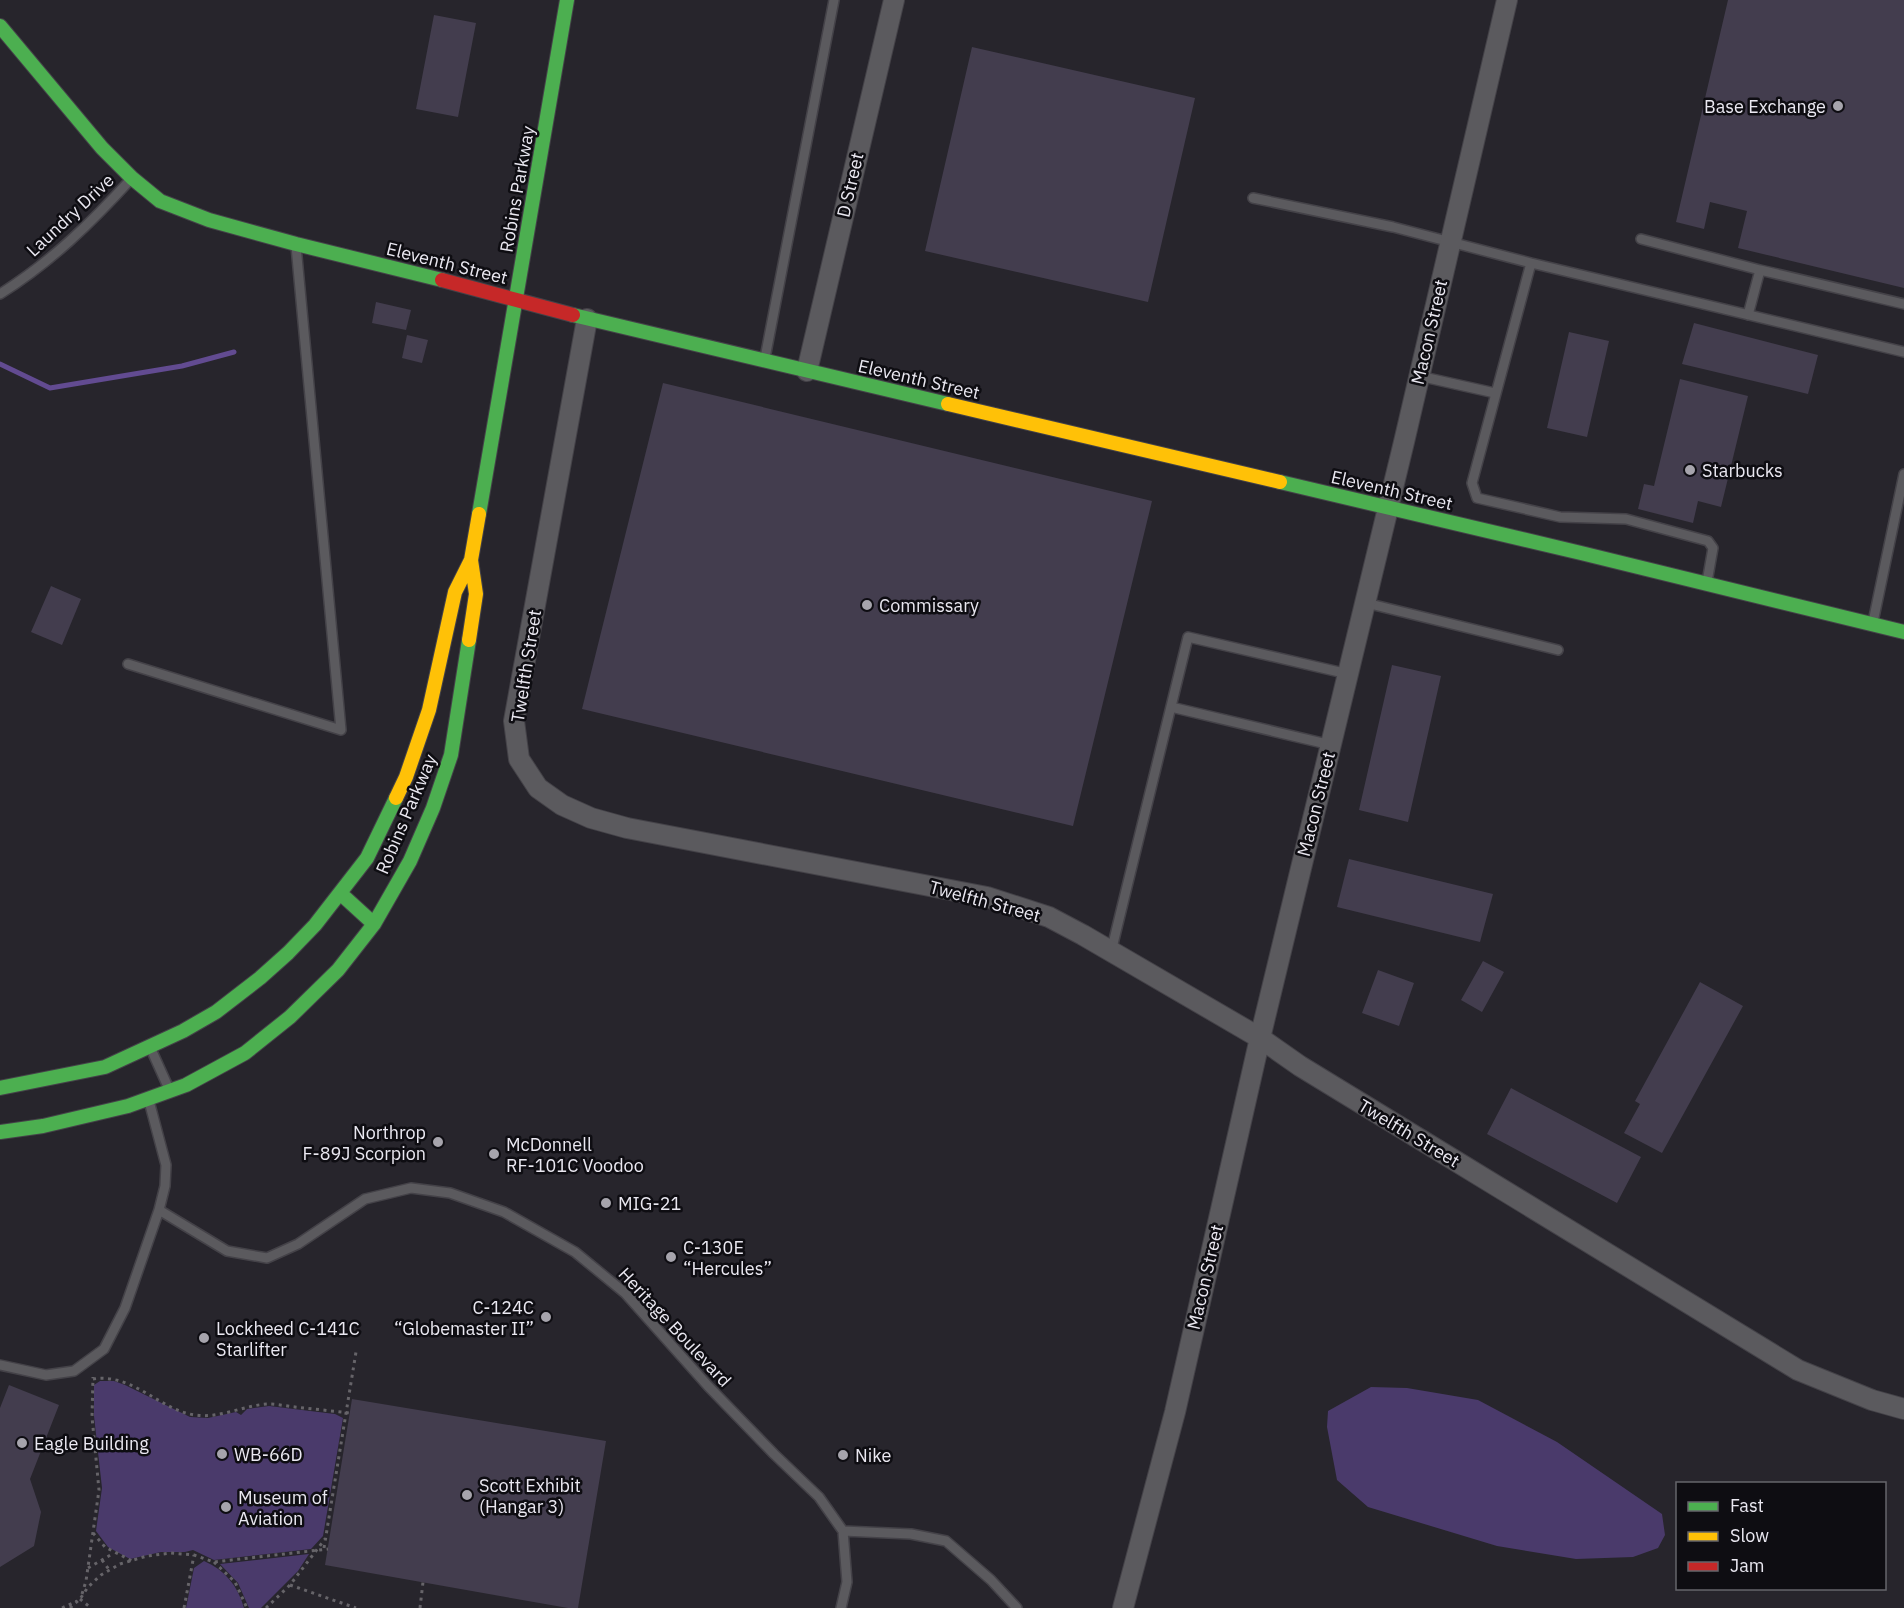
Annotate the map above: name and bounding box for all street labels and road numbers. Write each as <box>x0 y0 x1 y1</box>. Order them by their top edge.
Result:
street label: Robins Parkway <box>495 124 539 254</box>
street label: D Street <box>831 150 869 220</box>
street label: Laundry Drive <box>21 169 119 261</box>
street label: Eleventh Street <box>384 237 510 289</box>
street label: Macon Street <box>1406 277 1452 387</box>
street label: Eleventh Street <box>856 354 982 404</box>
street label: Eleventh Street <box>1329 465 1455 515</box>
street label: Twelfth Street <box>506 608 546 724</box>
street label: Macon Street <box>1292 749 1340 859</box>
street label: Robins Parkway <box>370 751 442 877</box>
street label: Twelfth Street <box>927 875 1043 927</box>
street label: Twelfth Street <box>1354 1094 1464 1172</box>
street label: Macon Street <box>1182 1222 1228 1332</box>
street label: Heritage Boulevard <box>614 1262 736 1392</box>

